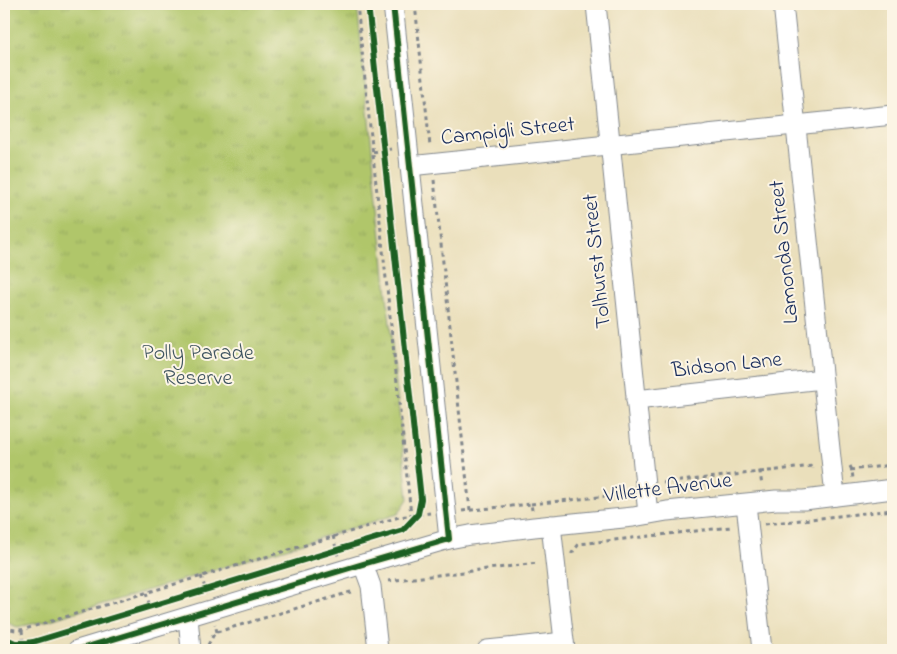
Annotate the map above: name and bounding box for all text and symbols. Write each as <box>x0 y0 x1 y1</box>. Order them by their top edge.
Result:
street label: Campigli Street <box>439 109 577 156</box>
street label: Lamonda Street <box>761 178 808 326</box>
street label: Tolhurst Street <box>575 191 621 330</box>
park label: Polly Parade Reserve <box>142 338 254 395</box>
street label: Bidson Lane <box>669 344 784 388</box>
street label: Villette Avenue <box>601 465 734 513</box>

